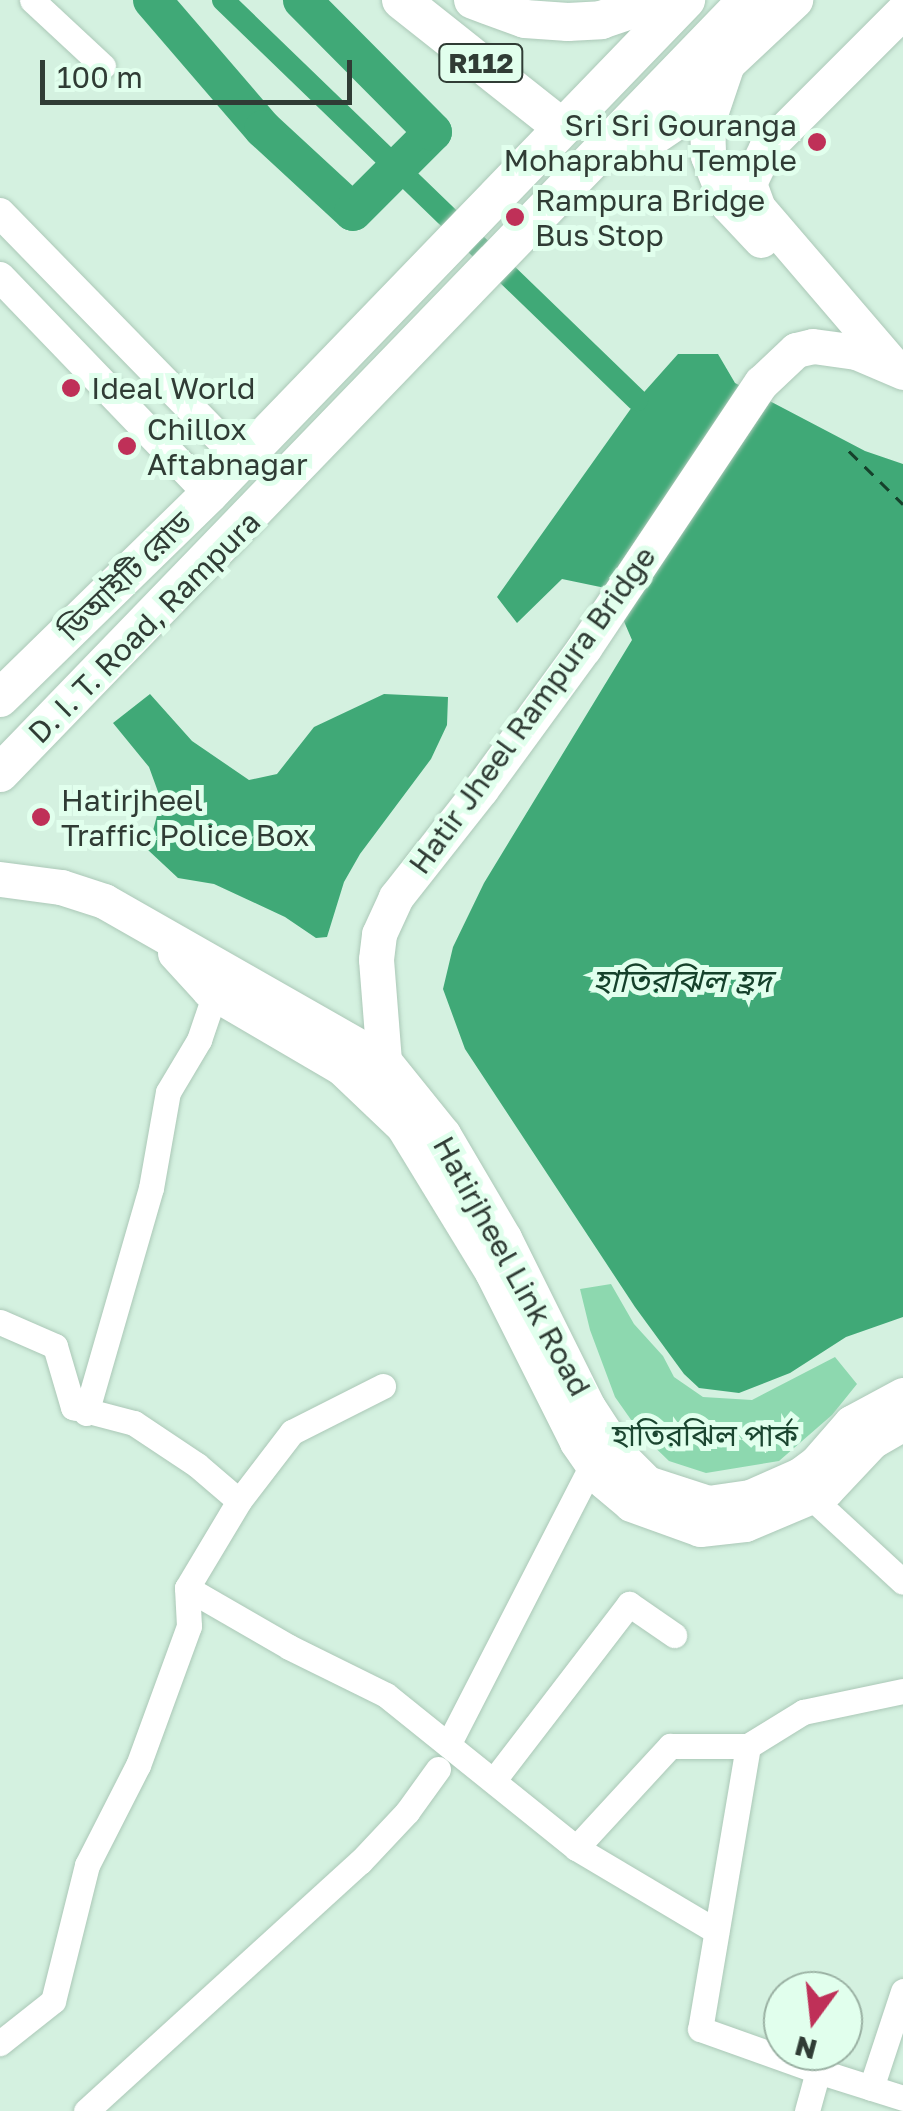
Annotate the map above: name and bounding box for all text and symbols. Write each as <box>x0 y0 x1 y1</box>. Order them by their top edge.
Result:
scale bar <box>45 40 358 102</box>
road number: R112 <box>436 40 526 86</box>
text: 100 m <box>57 59 143 95</box>
place label: Sri Sri Gouranga Mohaprabhu Temple <box>503 107 797 178</box>
marker: Sri Sri Gouranga Mohaprabhu Temple <box>806 131 828 153</box>
place label: Rampura Bridge Bus Stop <box>535 182 765 252</box>
marker: Rampura Bridge Bus Stop <box>504 206 526 228</box>
place label: Ideal World <box>91 370 255 406</box>
marker: Ideal World <box>60 377 82 399</box>
place label: Chillox Aftabnagar <box>147 411 308 482</box>
marker: Chillox Aftabnagar <box>116 435 138 457</box>
street label: D. I. T. Road, Rampura <box>21 504 267 750</box>
street label: ডিআইটি রোড <box>51 504 199 648</box>
street label: Hatir Jheel Rampura Bridge <box>401 539 663 881</box>
place label: Hatirjheel Traffic Police Box <box>61 782 310 852</box>
marker: Hatirjheel Traffic Police Box <box>30 806 52 828</box>
water label: হাতিরঝিল হ্রদ <box>593 961 771 999</box>
street label: Hatirjheel Link Road <box>426 1130 598 1402</box>
park label: হাতিরঝিল পার্ক <box>612 1417 798 1453</box>
north arrow <box>763 1971 863 2071</box>
text: N <box>791 2030 820 2067</box>

